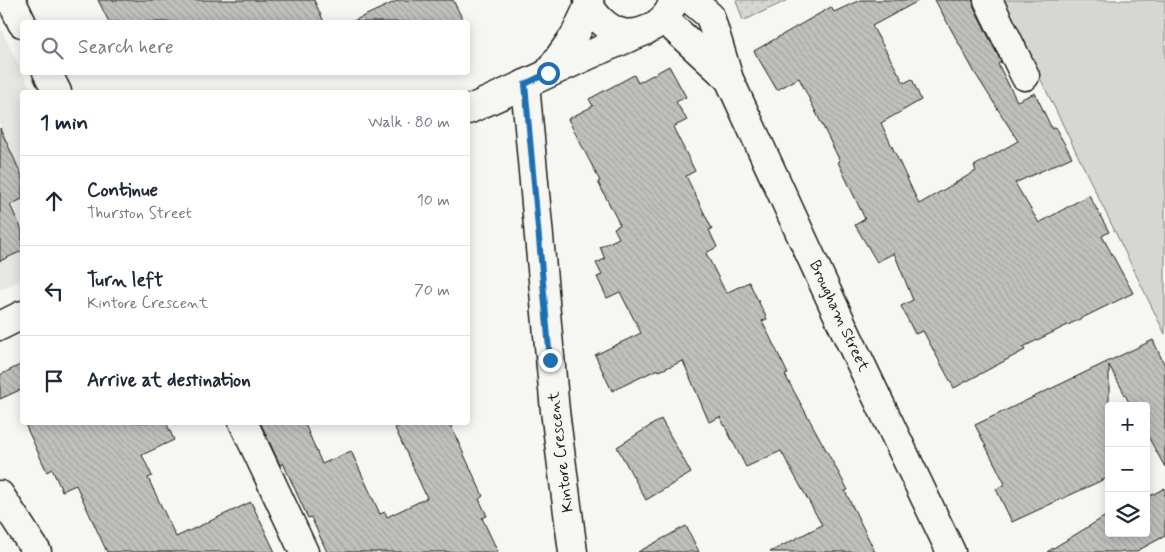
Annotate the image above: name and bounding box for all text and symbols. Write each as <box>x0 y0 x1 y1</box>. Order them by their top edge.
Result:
search box <box>20 20 470 75</box>
icon: search <box>38 34 66 62</box>
text: Search here <box>78 35 174 60</box>
route start <box>537 62 560 85</box>
text: 1 min <box>40 109 88 137</box>
text: Walk · 80 m <box>368 112 450 133</box>
text: Continue <box>87 178 158 203</box>
icon: ahead <box>40 187 68 215</box>
text: 10 m <box>417 190 450 211</box>
text: Thurston Street <box>87 203 192 224</box>
street label: Brougham Street <box>804 257 874 376</box>
text: Turn left <box>87 268 163 293</box>
icon: left <box>40 277 68 305</box>
text: 70 m <box>414 280 450 301</box>
text: Kintore Crescent <box>87 293 208 314</box>
route end <box>539 349 562 372</box>
icon: arrive <box>40 367 68 395</box>
text: Arrive at destination <box>87 368 251 393</box>
street label: Kintore Crescent <box>543 390 579 514</box>
map controls <box>1105 402 1150 537</box>
button: + <box>1105 402 1150 447</box>
button: − <box>1105 447 1150 492</box>
button: layers <box>1105 492 1150 537</box>

